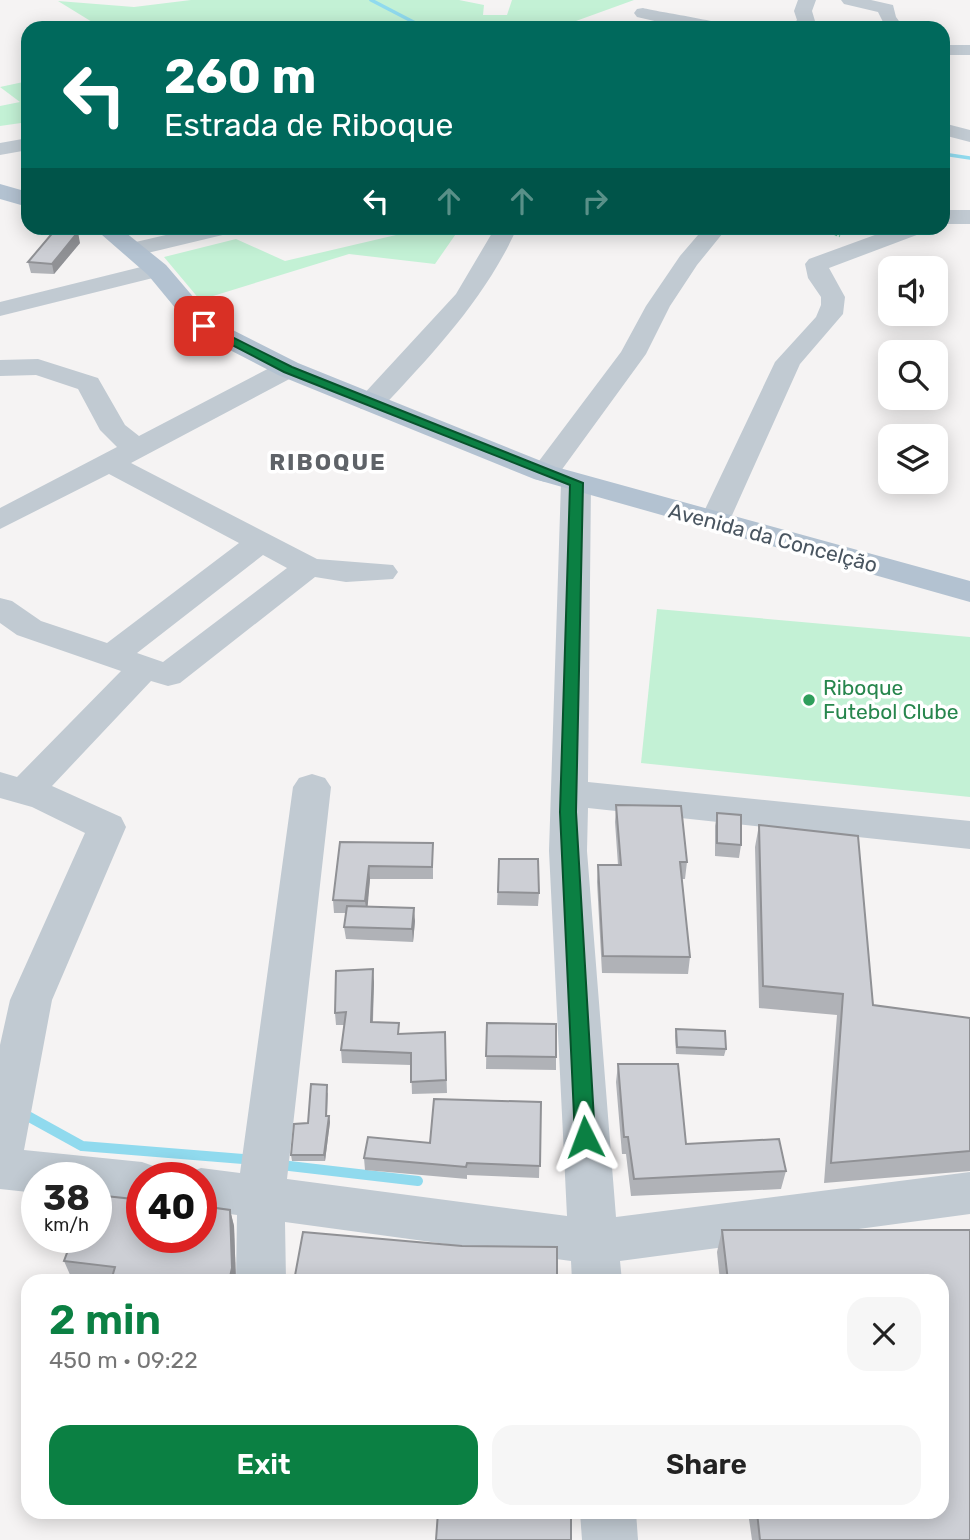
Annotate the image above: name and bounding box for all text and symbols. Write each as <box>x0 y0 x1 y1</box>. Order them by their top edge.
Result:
text: 260 m <box>164 47 316 105</box>
icon: left <box>49 49 140 140</box>
text: Estrada de Riboque <box>164 106 453 144</box>
icon: left <box>357 182 395 220</box>
icon: ahead <box>430 182 468 220</box>
icon: ahead <box>503 182 541 220</box>
icon: right <box>576 182 614 220</box>
map controls <box>878 256 948 494</box>
button: sound <box>878 256 948 326</box>
pin <box>174 296 234 356</box>
icon: arrive <box>185 307 223 345</box>
button: search <box>878 340 948 410</box>
button: layers <box>878 424 948 494</box>
district label: RIBOQUE <box>269 448 387 476</box>
street label: Avenida da Concelção <box>666 498 880 577</box>
place label: Riboque Futebol Clube <box>823 675 958 724</box>
marker: Riboque Futebol Clube <box>801 692 817 708</box>
position arrow <box>548 1100 622 1174</box>
speed limit sign: 40 <box>126 1162 217 1253</box>
text: 38 <box>43 1177 90 1219</box>
text: km/h <box>44 1214 89 1236</box>
text: 2 min <box>49 1295 161 1345</box>
button: close <box>847 1297 921 1371</box>
text: 450 m · 09:22 <box>49 1346 198 1374</box>
button: Exit <box>49 1425 478 1505</box>
button: Share <box>492 1425 921 1505</box>

